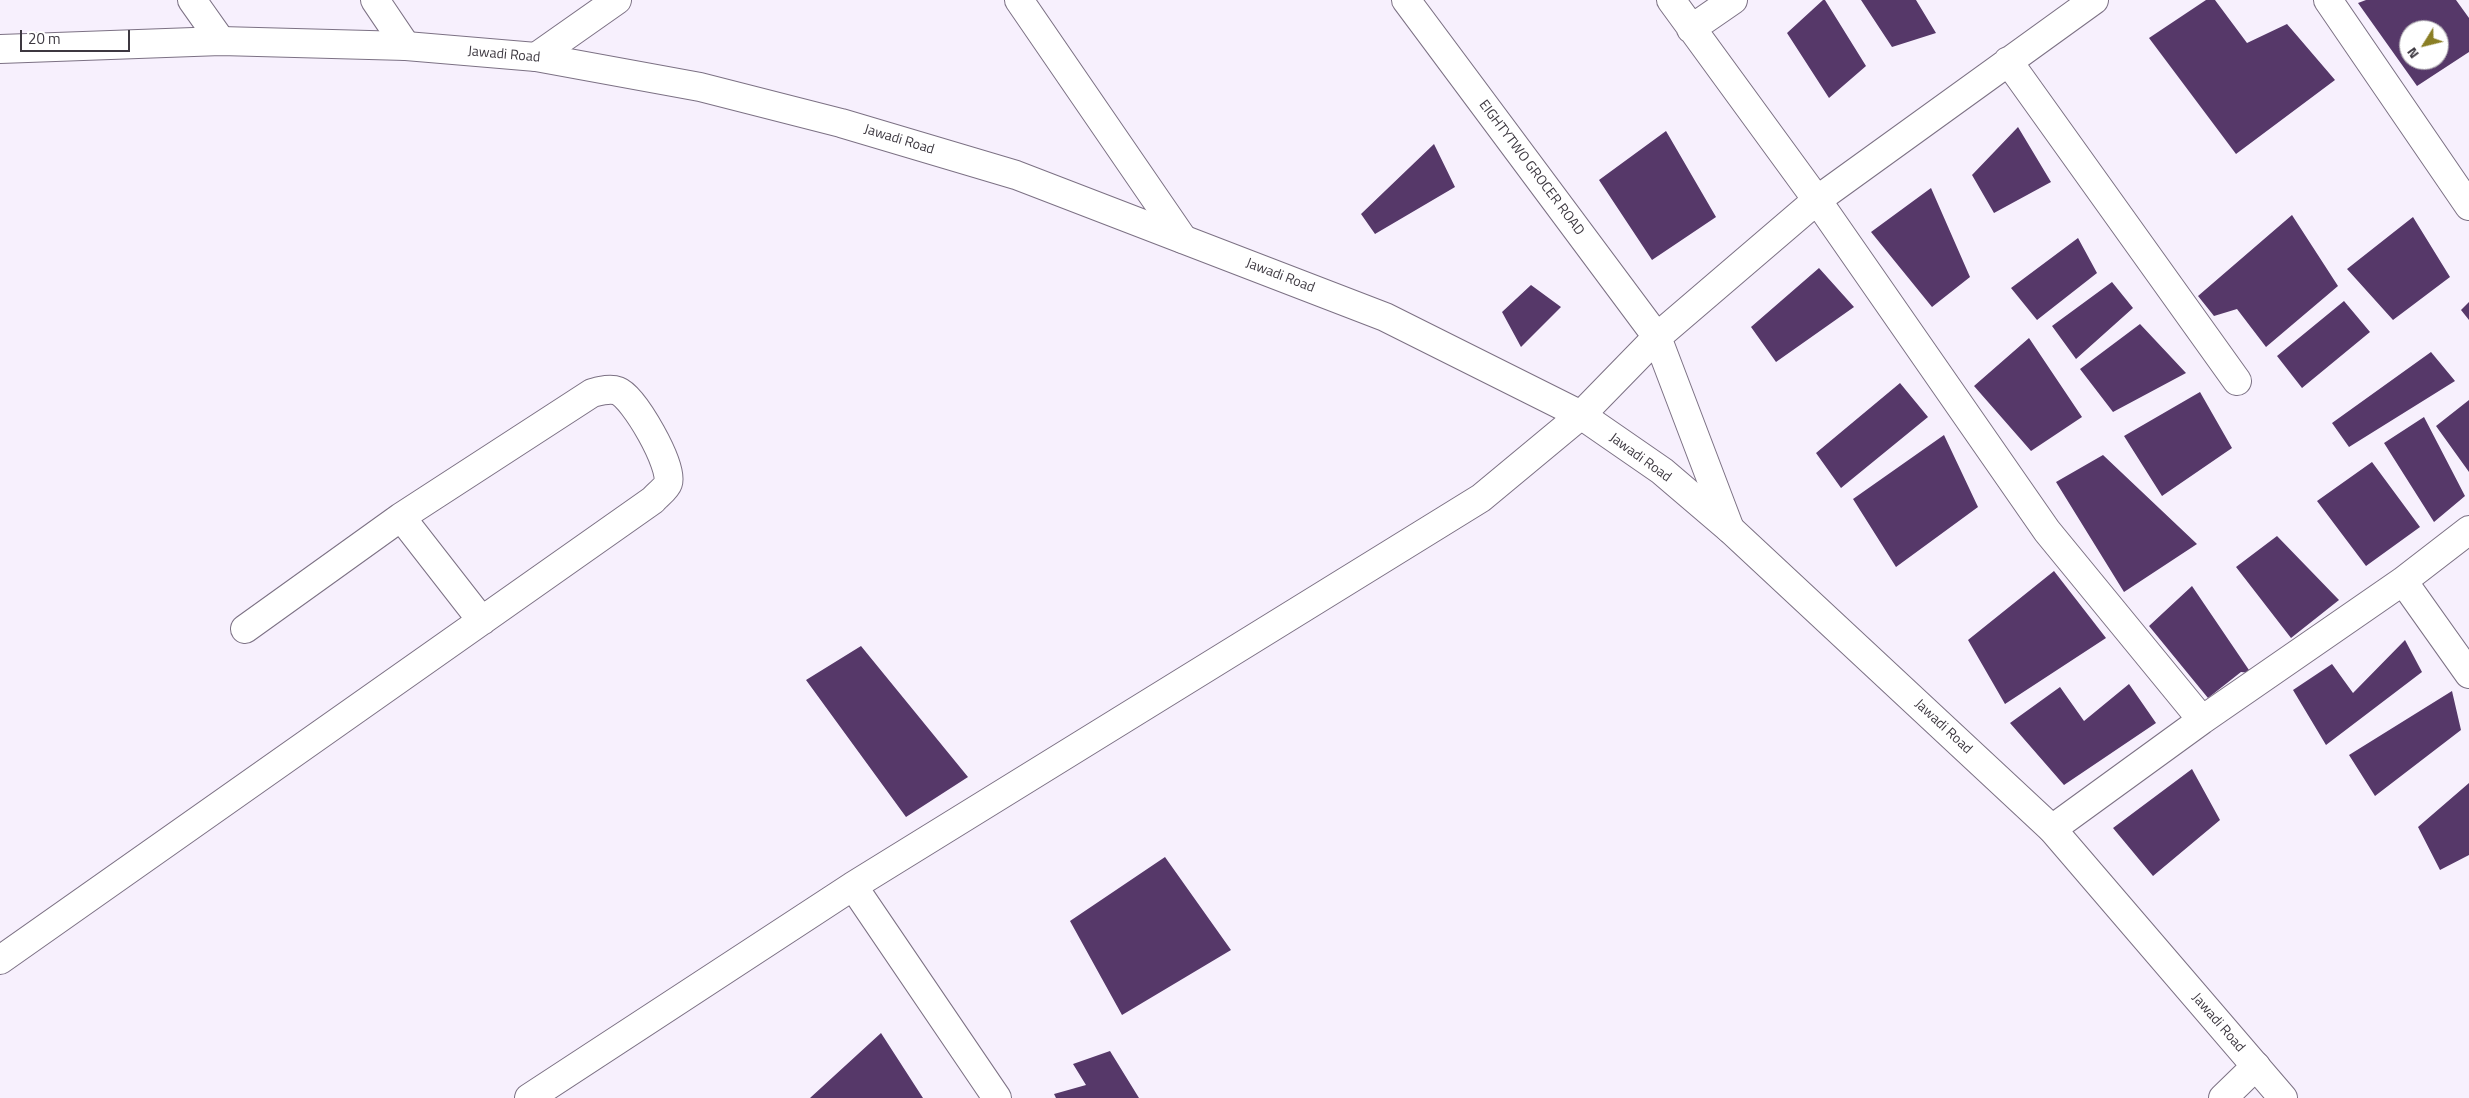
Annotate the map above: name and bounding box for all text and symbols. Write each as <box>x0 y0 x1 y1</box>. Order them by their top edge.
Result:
scale bar <box>22 20 132 52</box>
north arrow <box>2399 20 2449 70</box>
text: 20 m <box>28 27 61 50</box>
street label: Jawadi Road <box>467 43 541 67</box>
text: N <box>2401 43 2424 64</box>
street label: EIGHTYTWO GROCER ROAD <box>1475 97 1587 239</box>
street label: Jawadi Road <box>862 121 936 159</box>
street label: Jawadi Road <box>1243 255 1317 297</box>
street label: Jawadi Road <box>1606 430 1674 486</box>
street label: Jawadi Road <box>1911 696 1975 758</box>
street label: Jawadi Road <box>2188 990 2248 1056</box>

